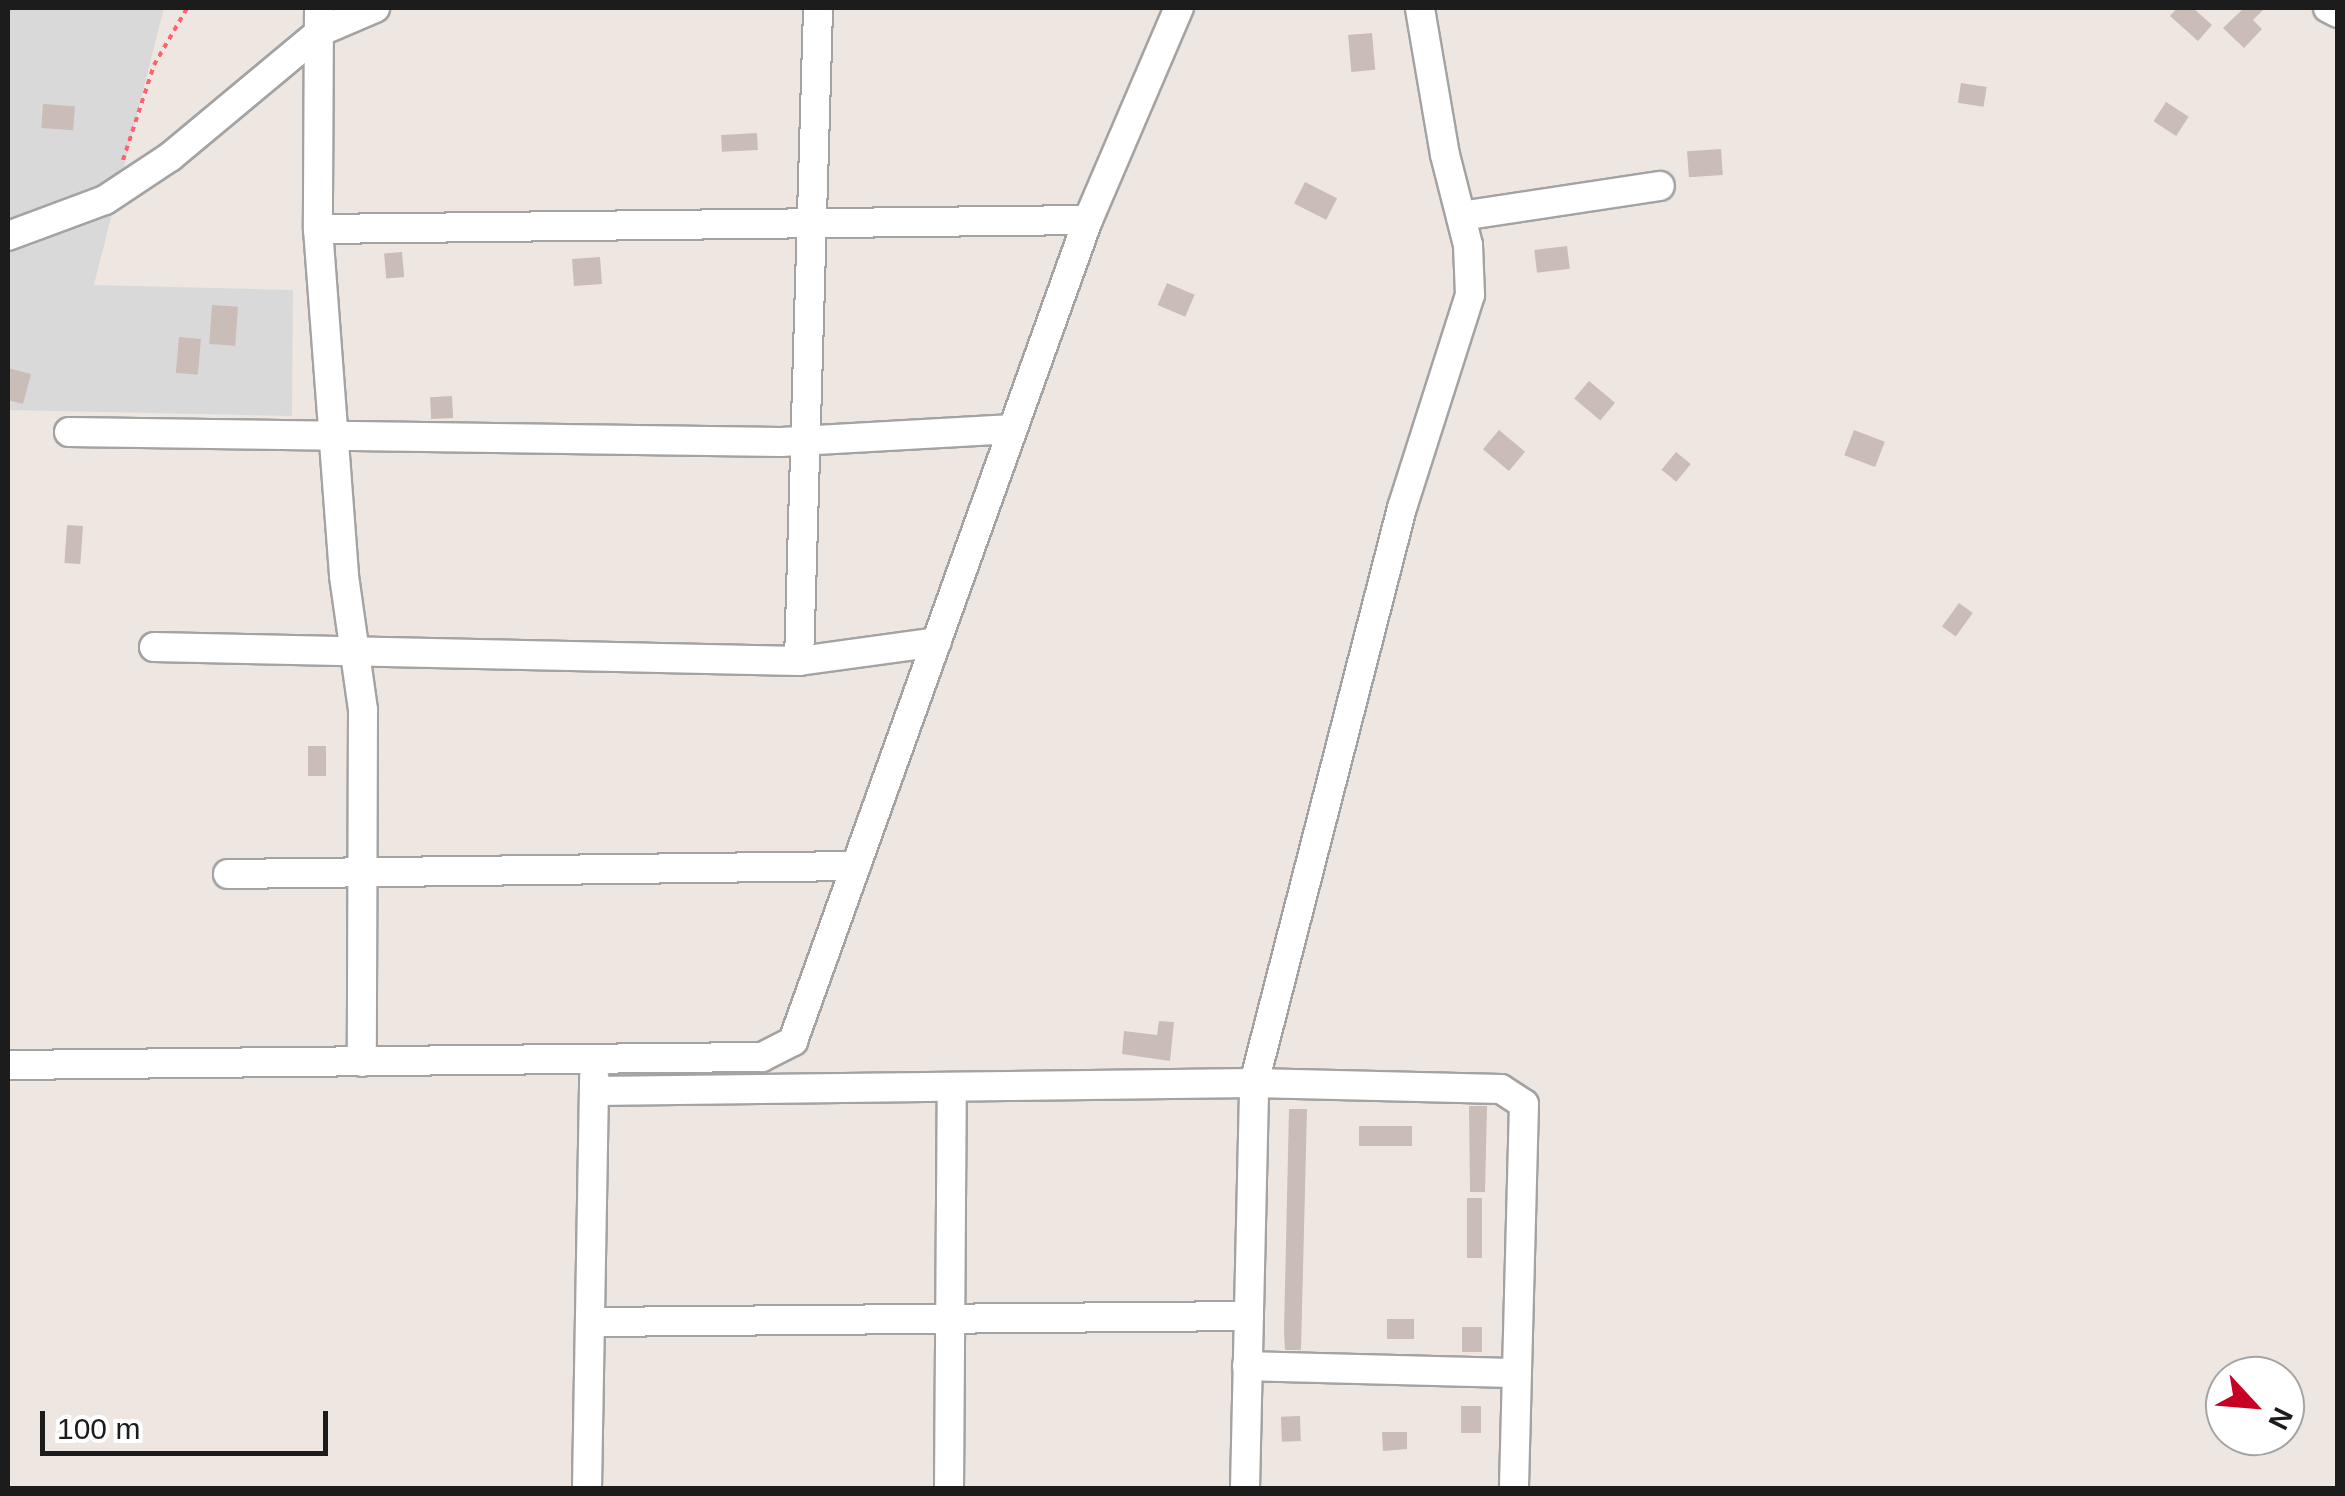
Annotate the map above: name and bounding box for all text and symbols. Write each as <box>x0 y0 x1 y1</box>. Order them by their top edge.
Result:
north arrow <box>2205 1356 2305 1456</box>
scale bar <box>45 1391 332 1453</box>
text: N <box>2262 1403 2299 1434</box>
text: 100 m <box>57 1412 140 1445</box>

